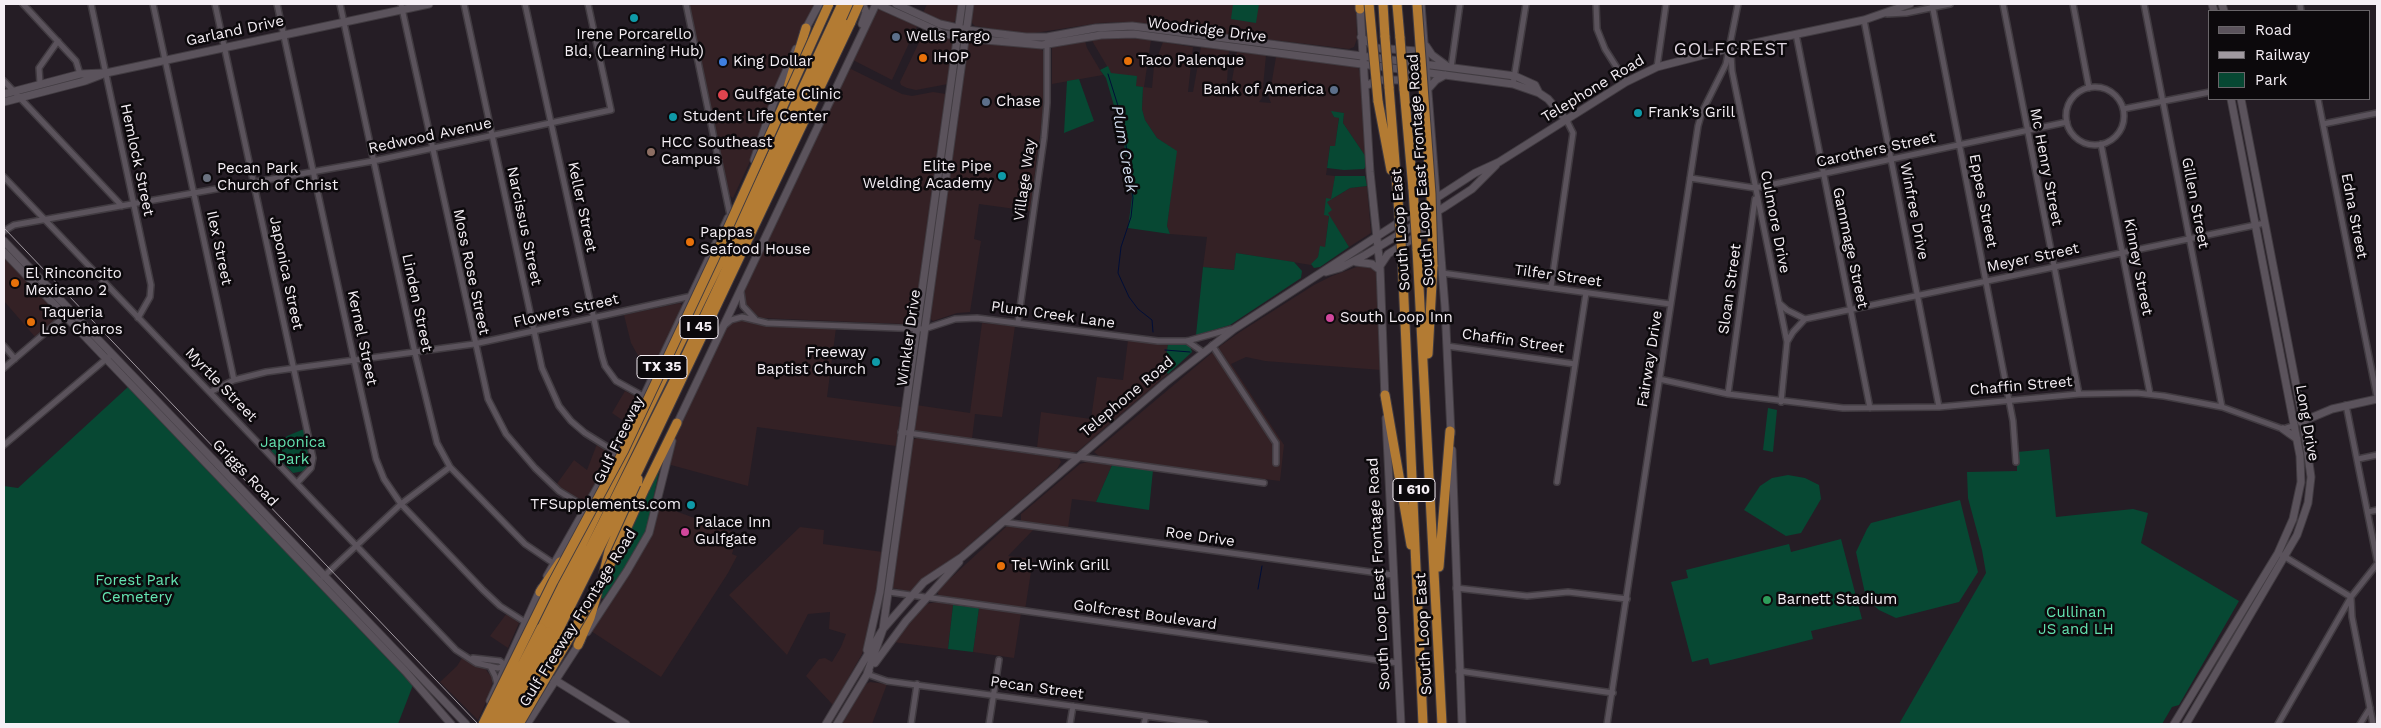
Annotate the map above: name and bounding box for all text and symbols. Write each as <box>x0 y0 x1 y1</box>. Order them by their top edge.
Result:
legend <box>2208 10 2371 100</box>
street label: Garland Drive <box>184 12 286 50</box>
marker: Irene Porcarello Bld, (Learning Hub) <box>628 12 640 24</box>
street label: Woodridge Drive <box>1146 14 1268 46</box>
text: Road <box>2255 21 2292 39</box>
place label: Irene Porcarello Bld, (Learning Hub) <box>564 26 704 61</box>
place label: Wells Fargo <box>906 28 990 46</box>
marker: Wells Fargo <box>890 31 902 43</box>
district label: GOLFCREST <box>1673 39 1789 61</box>
text: Railway <box>2255 46 2310 64</box>
place label: IHOP <box>933 49 969 67</box>
street label: Telephone Road <box>1538 51 1648 127</box>
marker: IHOP <box>917 52 929 64</box>
place label: Taco Palenque <box>1138 52 1244 70</box>
place label: King Dollar <box>733 53 813 71</box>
street label: South Loop East Frontage Road <box>1404 53 1438 287</box>
marker: Taco Palenque <box>1122 55 1134 67</box>
marker: King Dollar <box>717 56 729 68</box>
text: Park <box>2255 71 2287 89</box>
place label: Bank of America <box>1203 81 1324 99</box>
marker: Bank of America <box>1328 84 1340 96</box>
place label: Gulfgate Clinic <box>734 86 841 104</box>
marker: Gulfgate Clinic <box>716 88 730 102</box>
place label: Chase <box>996 93 1041 111</box>
marker: Chase <box>980 96 992 108</box>
street label: Hemlock Street <box>116 102 158 218</box>
water label: Plum Creek <box>1107 104 1141 194</box>
place label: Frank’s Grill <box>1648 104 1735 122</box>
marker: Frank’s Grill <box>1632 107 1644 119</box>
street label: Mc Henry Street <box>2026 107 2066 227</box>
place label: Student Life Center <box>683 108 828 126</box>
marker: Student Life Center <box>667 111 679 123</box>
street label: Redwood Avenue <box>367 114 493 158</box>
street label: Carothers Street <box>1815 129 1937 171</box>
place label: HCC Southeast Campus <box>661 134 772 169</box>
street label: Village Way <box>1010 138 1040 222</box>
marker: HCC Southeast Campus <box>645 146 657 158</box>
street label: Eppes Street <box>1965 153 2001 249</box>
street label: Gillen Street <box>2177 156 2213 250</box>
place label: Elite Pipe Welding Academy <box>863 158 992 193</box>
place label: Pecan Park Church of Christ <box>217 160 338 195</box>
street label: Keller Street <box>564 160 600 254</box>
street label: Winfree Drive <box>1896 161 1932 261</box>
street label: Narcissus Street <box>503 165 545 287</box>
street label: South Loop East <box>1388 168 1414 292</box>
street label: Culmore Drive <box>1756 169 1794 275</box>
marker: Elite Pipe Welding Academy <box>996 170 1008 182</box>
marker: Pecan Park Church of Christ <box>201 172 213 184</box>
street label: Edna Street <box>2337 172 2371 260</box>
street label: Gammage Street <box>1828 186 1872 310</box>
street label: Moss Rose Street <box>449 207 493 337</box>
street label: Ilex Street <box>202 209 236 287</box>
street label: Japonica Street <box>265 215 307 331</box>
street label: Kinney Street <box>2120 217 2156 317</box>
place label: Pappas Seafood House <box>700 224 811 259</box>
marker: Pappas Seafood House <box>684 236 696 248</box>
street label: Meyer Street <box>1985 239 2081 277</box>
street label: Sloan Street <box>1715 243 1745 335</box>
street label: Linden Street <box>398 252 436 354</box>
street label: Tilfer Street <box>1513 261 1603 291</box>
place label: El Rinconcito Mexicano 2 <box>25 265 122 300</box>
marker: El Rinconcito Mexicano 2 <box>9 277 21 289</box>
street label: Winkler Drive <box>893 288 925 388</box>
street label: Kernel Street <box>343 289 381 387</box>
street label: Flowers Street <box>512 290 620 332</box>
street label: Plum Creek Lane <box>990 297 1116 333</box>
place label: Taqueria Los Charos <box>41 304 123 339</box>
place label: South Loop Inn <box>1340 309 1453 327</box>
street label: Fairway Drive <box>1633 309 1667 409</box>
marker: South Loop Inn <box>1324 312 1336 324</box>
marker: Taqueria Los Charos <box>25 316 37 328</box>
road number: I 45 <box>680 316 718 338</box>
street label: Chaffin Street <box>1461 325 1565 357</box>
street label: Myrtle Street <box>181 344 261 426</box>
place label: Freeway Baptist Church <box>756 344 866 379</box>
street label: Telephone Road <box>1077 353 1177 441</box>
road number: TX 35 <box>637 356 687 378</box>
marker: Freeway Baptist Church <box>870 356 882 368</box>
street label: Chaffin Street <box>1969 373 2073 399</box>
street label: Long Drive <box>2291 383 2323 463</box>
street label: Gulf Freeway <box>590 393 648 487</box>
park label: Japonica Park <box>260 434 326 469</box>
street label: Griggs Road <box>208 436 282 510</box>
street label: South Loop East Frontage Road <box>1364 457 1394 691</box>
road number: I 610 <box>1393 478 1435 502</box>
place label: TFSupplements.com <box>530 496 681 514</box>
marker: TFSupplements.com <box>685 499 697 511</box>
place label: Palace Inn Gulfgate <box>695 514 771 549</box>
street label: Roe Drive <box>1164 523 1236 551</box>
street label: Gulf Freeway Frontage Road <box>516 526 640 710</box>
marker: Palace Inn Gulfgate <box>679 526 691 538</box>
place label: Tel-Wink Grill <box>1011 557 1110 575</box>
marker: Tel-Wink Grill <box>995 560 1007 572</box>
park label: Forest Park Cemetery <box>95 572 179 607</box>
street label: South Loop East <box>1412 573 1436 695</box>
place label: Barnett Stadium <box>1777 591 1897 609</box>
marker: Barnett Stadium <box>1761 594 1773 606</box>
street label: Golfcrest Boulevard <box>1072 596 1218 634</box>
park label: Cullinan JS and LH <box>2038 604 2114 639</box>
street label: Pecan Street <box>989 673 1085 703</box>

